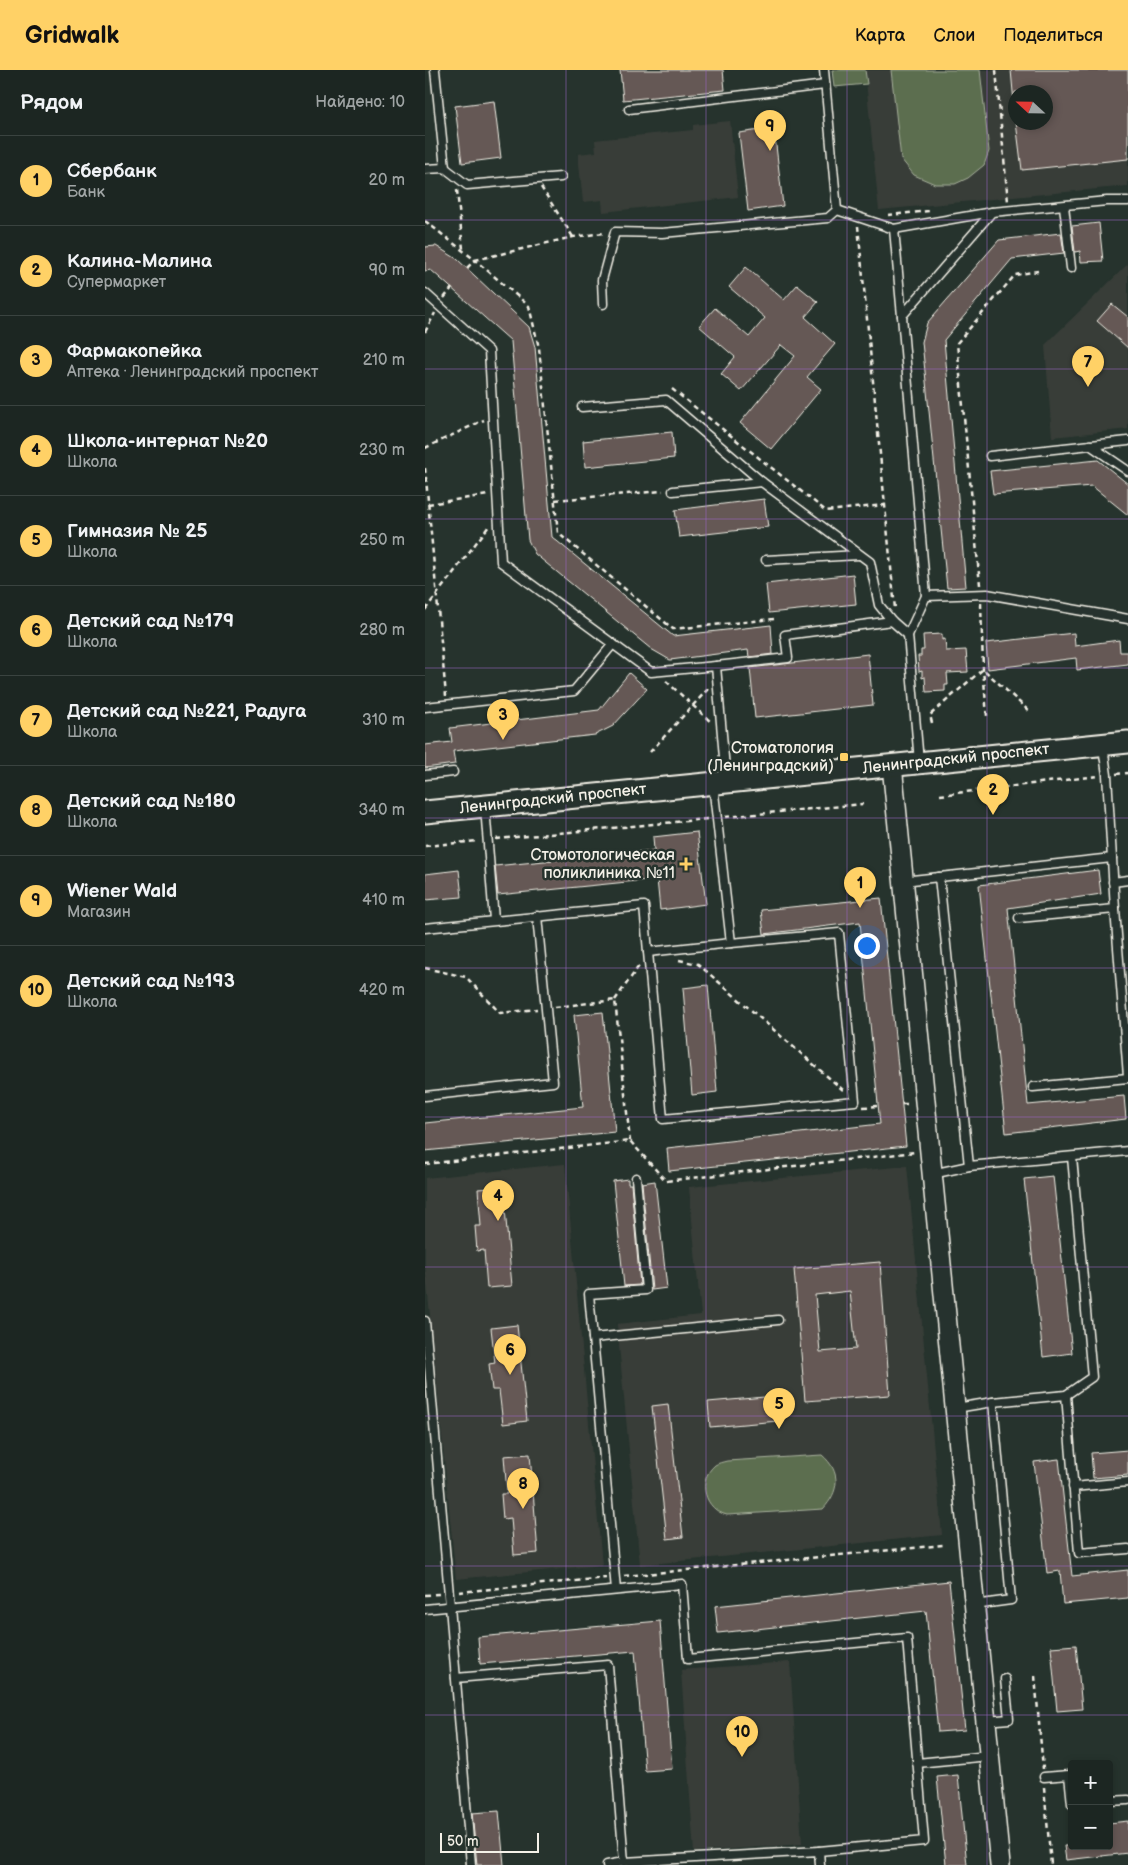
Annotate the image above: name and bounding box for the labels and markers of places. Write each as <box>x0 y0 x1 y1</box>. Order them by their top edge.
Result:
pin: 9 <box>754 110 786 151</box>
pin: 7 <box>1072 346 1104 387</box>
pin: 3 <box>487 699 519 740</box>
place label: Стоматология (Ленинградский) <box>707 739 834 776</box>
marker: Стоматология (Ленинградский) <box>838 751 850 763</box>
pin: 2 <box>977 774 1009 815</box>
place label: Стомотологическая поликлиника №11 <box>531 846 675 883</box>
marker: Стомотологическая поликлиника №11 <box>679 857 693 871</box>
pin: 1 <box>844 867 876 908</box>
pin: 4 <box>482 1180 514 1221</box>
pin: 6 <box>494 1334 526 1375</box>
pin: 5 <box>763 1388 795 1429</box>
pin: 8 <box>507 1468 539 1509</box>
pin: 10 <box>726 1716 758 1757</box>

